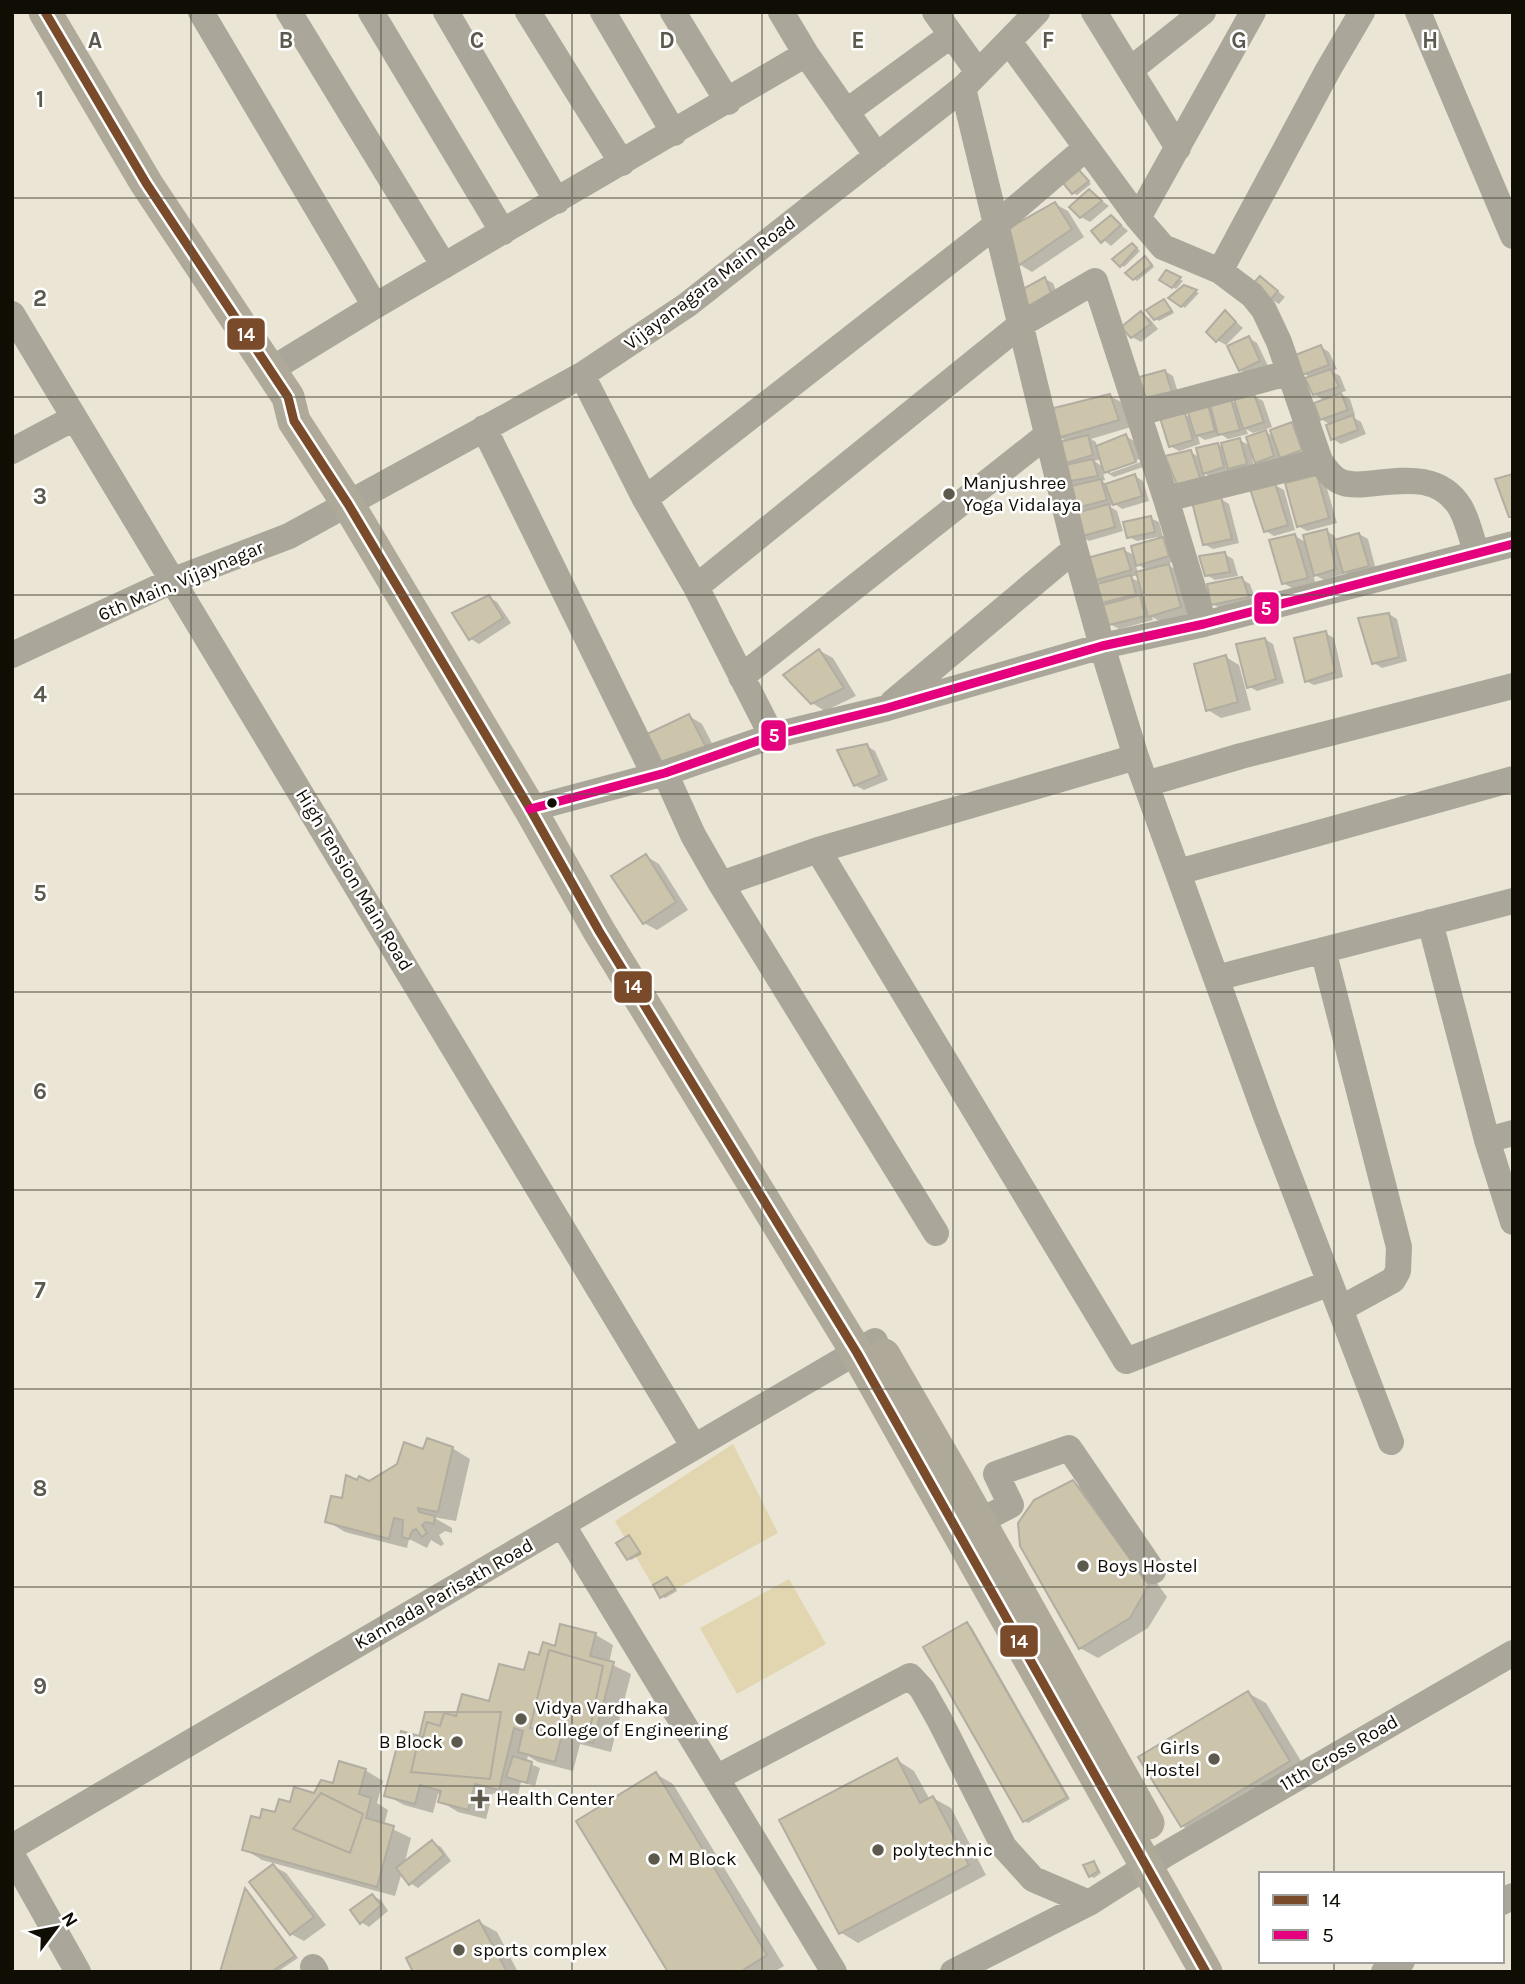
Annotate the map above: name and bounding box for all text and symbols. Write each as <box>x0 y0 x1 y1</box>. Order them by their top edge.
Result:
text: A <box>88 27 102 54</box>
text: B <box>279 27 293 54</box>
text: C <box>470 27 484 54</box>
text: D <box>659 27 675 54</box>
text: E <box>851 27 865 54</box>
text: F <box>1042 27 1054 54</box>
text: G <box>1231 27 1247 54</box>
text: H <box>1422 27 1438 54</box>
text: 1 <box>36 86 44 113</box>
street label: Vijayanagara Main Road <box>620 211 800 355</box>
text: 2 <box>33 285 47 312</box>
line badge: 14 <box>226 317 266 351</box>
text: 14 <box>237 324 256 346</box>
place label: Manjushree Yoga Vidalaya <box>963 472 1081 516</box>
text: 3 <box>33 483 47 510</box>
marker: Manjushree Yoga Vidalaya <box>941 486 957 502</box>
street label: 6th Main, Vijaynagar <box>95 536 267 626</box>
line badge: 5 <box>1253 591 1280 625</box>
text: 5 <box>1260 598 1272 620</box>
text: 4 <box>33 681 47 708</box>
line badge: 5 <box>760 719 787 752</box>
text: 5 <box>768 725 780 747</box>
street label: High Tension Main Road <box>291 785 417 975</box>
unlabelled marker <box>545 796 559 810</box>
text: 5 <box>33 880 47 907</box>
line badge: 14 <box>613 970 653 1004</box>
text: 14 <box>624 976 643 998</box>
text: 6 <box>33 1078 47 1105</box>
text: 7 <box>34 1277 46 1304</box>
text: 8 <box>33 1475 47 1502</box>
street label: Kannada Parisath Road <box>351 1534 537 1654</box>
place label: Boys Hostel <box>1097 1555 1198 1577</box>
marker: Boys Hostel <box>1075 1558 1091 1574</box>
line badge: 14 <box>999 1624 1039 1658</box>
text: 14 <box>1010 1631 1029 1653</box>
text: 9 <box>33 1673 47 1700</box>
place label: Vidya Vardhaka College of Engineering <box>535 1697 728 1741</box>
street label: 11th Cross Road <box>1276 1710 1402 1796</box>
marker: Vidya Vardhaka College of Engineering <box>513 1711 529 1727</box>
place label: B Block <box>379 1731 443 1753</box>
marker: B Block <box>449 1734 465 1750</box>
place label: Girls Hostel <box>1145 1737 1200 1781</box>
marker: Girls Hostel <box>1206 1751 1222 1767</box>
place label: Health Center <box>496 1788 614 1810</box>
marker: Health Center <box>470 1789 490 1809</box>
place label: polytechnic <box>892 1839 993 1861</box>
marker: polytechnic <box>870 1842 886 1858</box>
place label: M Block <box>668 1848 737 1870</box>
marker: M Block <box>646 1851 662 1867</box>
legend <box>1259 1872 1504 1963</box>
text: 14 <box>1322 1888 1341 1912</box>
north arrow <box>21 1893 91 1963</box>
text: N <box>57 1908 83 1931</box>
text: 5 <box>1322 1923 1334 1947</box>
place label: sports complex <box>473 1939 607 1961</box>
marker: sports complex <box>451 1942 467 1958</box>

